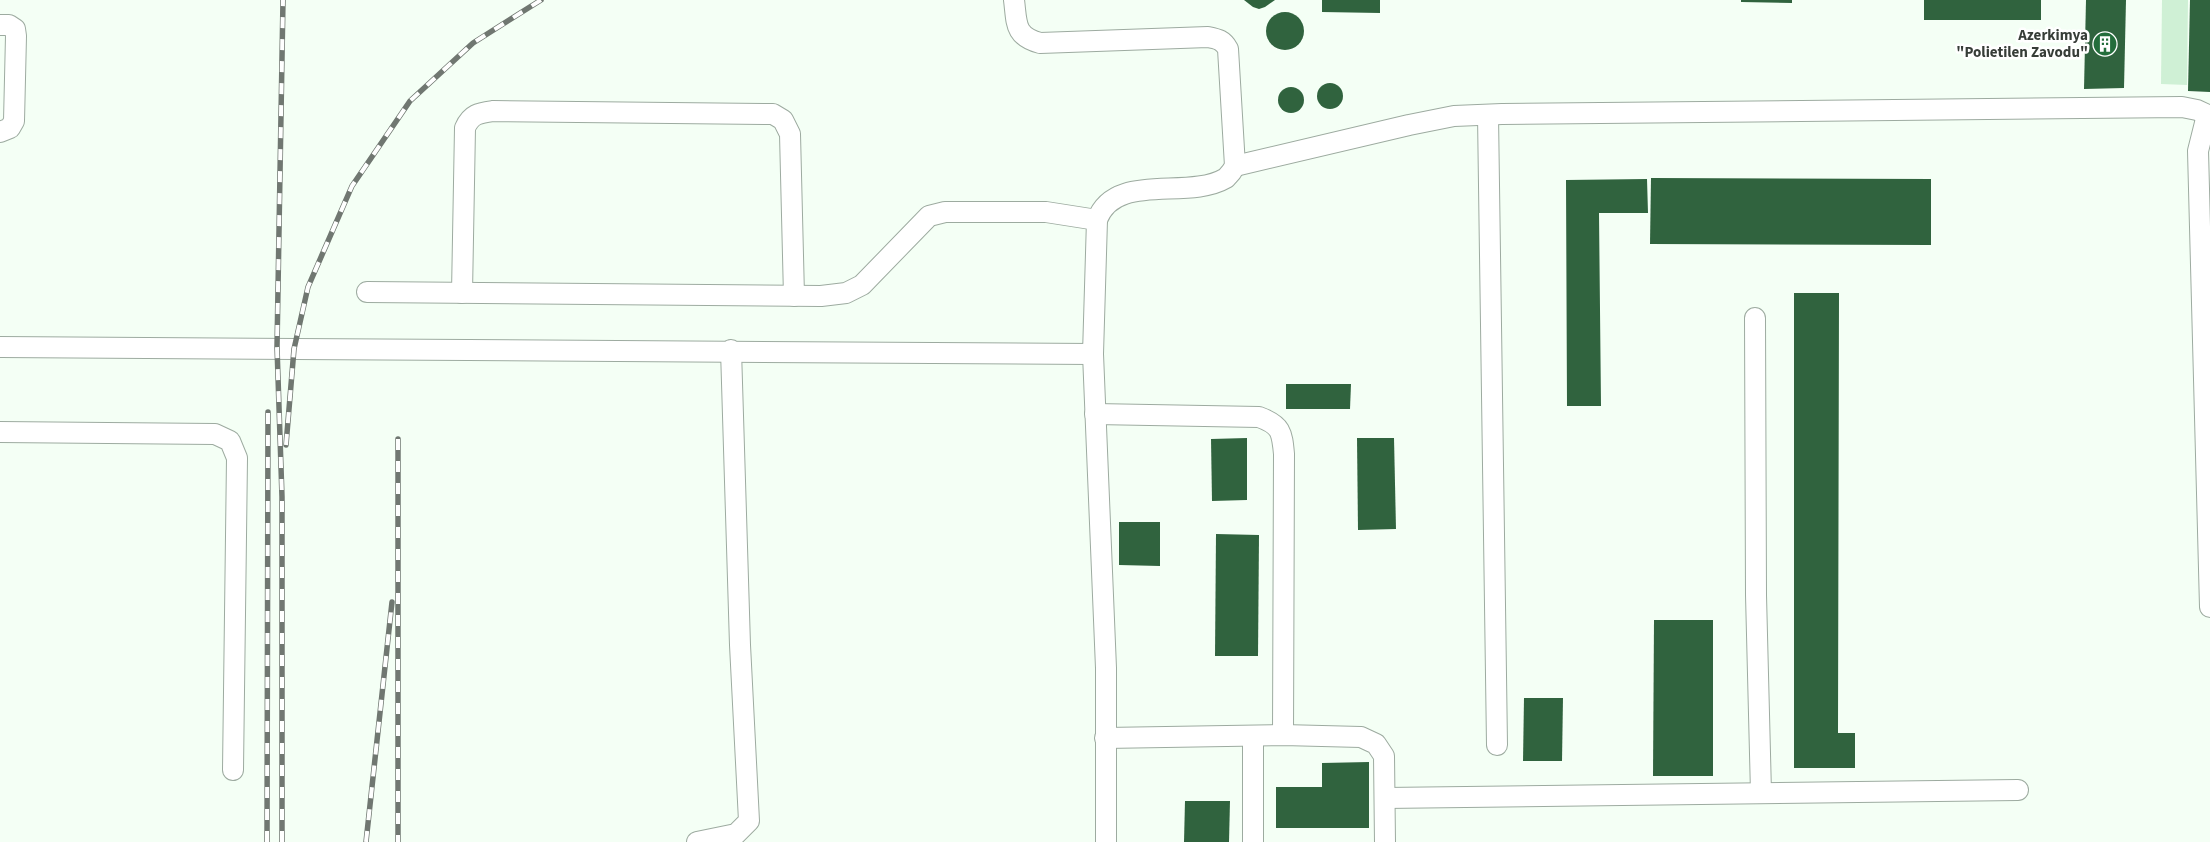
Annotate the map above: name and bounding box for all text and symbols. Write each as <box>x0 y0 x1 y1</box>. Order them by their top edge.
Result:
place label: Azerkimya "Polietilen Zavodu" <box>1956 25 2088 63</box>
building icon: Azerkimya "Polietilen Zavodu" <box>2092 31 2118 57</box>

